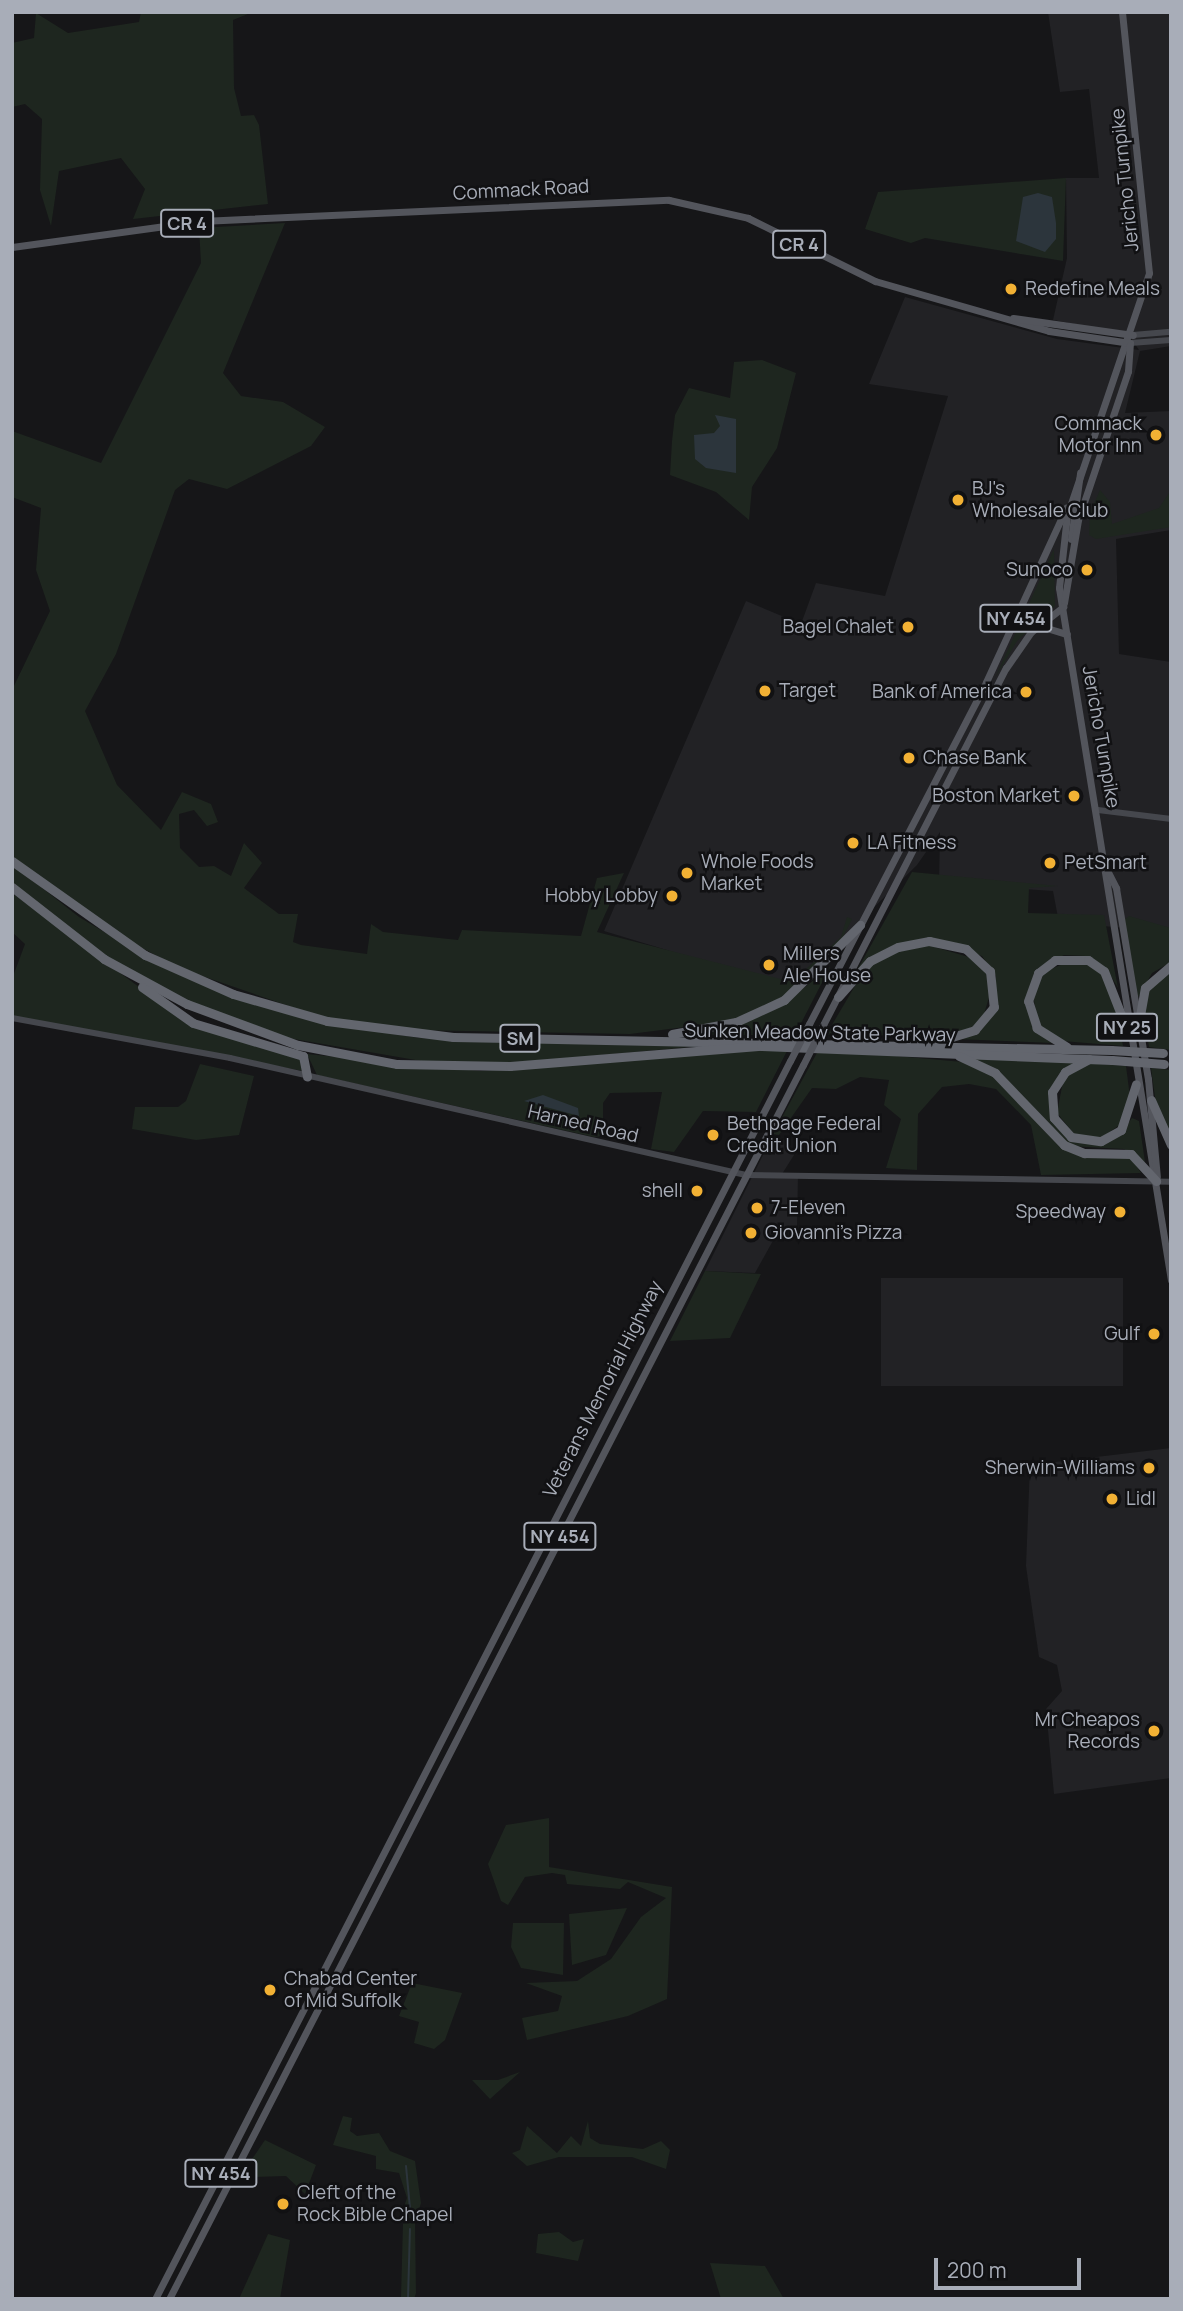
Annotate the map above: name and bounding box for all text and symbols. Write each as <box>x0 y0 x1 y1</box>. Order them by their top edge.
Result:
street label: Jericho Turnpike <box>1106 107 1144 253</box>
street label: Commack Road <box>452 175 590 205</box>
road number: CR 4 <box>159 208 215 238</box>
road number: CR 4 <box>771 230 827 258</box>
place label: Redefine Meals <box>1025 278 1160 300</box>
marker: Redefine Meals <box>1003 281 1019 297</box>
place label: Commack Motor Inn <box>1054 413 1142 457</box>
marker: Commack Motor Inn <box>1148 427 1164 443</box>
place label: BJ's Wholesale Club <box>972 478 1108 522</box>
marker: BJ's Wholesale Club <box>950 492 966 508</box>
place label: Sunoco <box>1006 559 1073 581</box>
marker: Sunoco <box>1079 562 1095 578</box>
road number: NY 454 <box>978 604 1054 632</box>
place label: Bagel Chalet <box>783 616 894 638</box>
marker: Bagel Chalet <box>900 619 916 635</box>
street label: Jericho Turnpike <box>1077 664 1125 810</box>
place label: Target <box>779 680 836 702</box>
place label: Bank of America <box>872 681 1012 703</box>
marker: Target <box>757 683 773 699</box>
marker: Bank of America <box>1018 684 1034 700</box>
place label: Chase Bank <box>923 747 1026 769</box>
marker: Chase Bank <box>901 750 917 766</box>
place label: Boston Market <box>932 785 1060 807</box>
marker: Boston Market <box>1066 788 1082 804</box>
place label: LA Fitness <box>867 832 956 854</box>
marker: LA Fitness <box>845 835 861 851</box>
place label: Whole Foods Market <box>701 851 814 895</box>
place label: PetSmart <box>1064 852 1147 874</box>
marker: PetSmart <box>1042 855 1058 871</box>
marker: Whole Foods Market <box>679 865 695 881</box>
place label: Hobby Lobby <box>545 885 658 907</box>
marker: Hobby Lobby <box>664 888 680 904</box>
place label: Millers Ale House <box>783 943 871 987</box>
marker: Millers Ale House <box>761 957 777 973</box>
road number: NY 25 <box>1096 1012 1158 1042</box>
street label: Sunken Meadow State Parkway <box>684 1019 956 1047</box>
road number: SM <box>499 1023 541 1052</box>
street label: Harned Road <box>525 1100 641 1148</box>
place label: Bethpage Federal Credit Union <box>727 1113 881 1157</box>
marker: Bethpage Federal Credit Union <box>705 1127 721 1143</box>
place label: shell <box>642 1180 683 1202</box>
marker: shell <box>689 1183 705 1199</box>
place label: 7-Eleven <box>771 1197 846 1219</box>
marker: 7-Eleven <box>749 1200 765 1216</box>
place label: Speedway <box>1016 1201 1106 1223</box>
marker: Speedway <box>1112 1204 1128 1220</box>
place label: Giovanni's Pizza <box>765 1222 902 1244</box>
marker: Giovanni's Pizza <box>743 1225 759 1241</box>
street label: Veterans Memorial Highway <box>538 1277 668 1501</box>
place label: Gulf <box>1104 1323 1140 1345</box>
marker: Gulf <box>1146 1326 1162 1342</box>
place label: Sherwin-Williams <box>985 1457 1135 1479</box>
marker: Sherwin-Williams <box>1141 1460 1157 1476</box>
place label: Lidl <box>1126 1488 1156 1510</box>
marker: Lidl <box>1104 1491 1120 1507</box>
road number: NY 454 <box>522 1521 598 1550</box>
place label: Mr Cheapos Records <box>1035 1709 1140 1753</box>
marker: Mr Cheapos Records <box>1146 1723 1162 1739</box>
place label: Chabad Center of Mid Suffolk <box>284 1968 417 2012</box>
marker: Chabad Center of Mid Suffolk <box>262 1982 278 1998</box>
road number: NY 454 <box>182 2158 260 2188</box>
place label: Cleft of the Rock Bible Chapel <box>297 2182 453 2226</box>
marker: Cleft of the Rock Bible Chapel <box>275 2196 291 2212</box>
scale bar <box>938 2244 1085 2288</box>
text: 200 m <box>947 2256 1007 2284</box>

